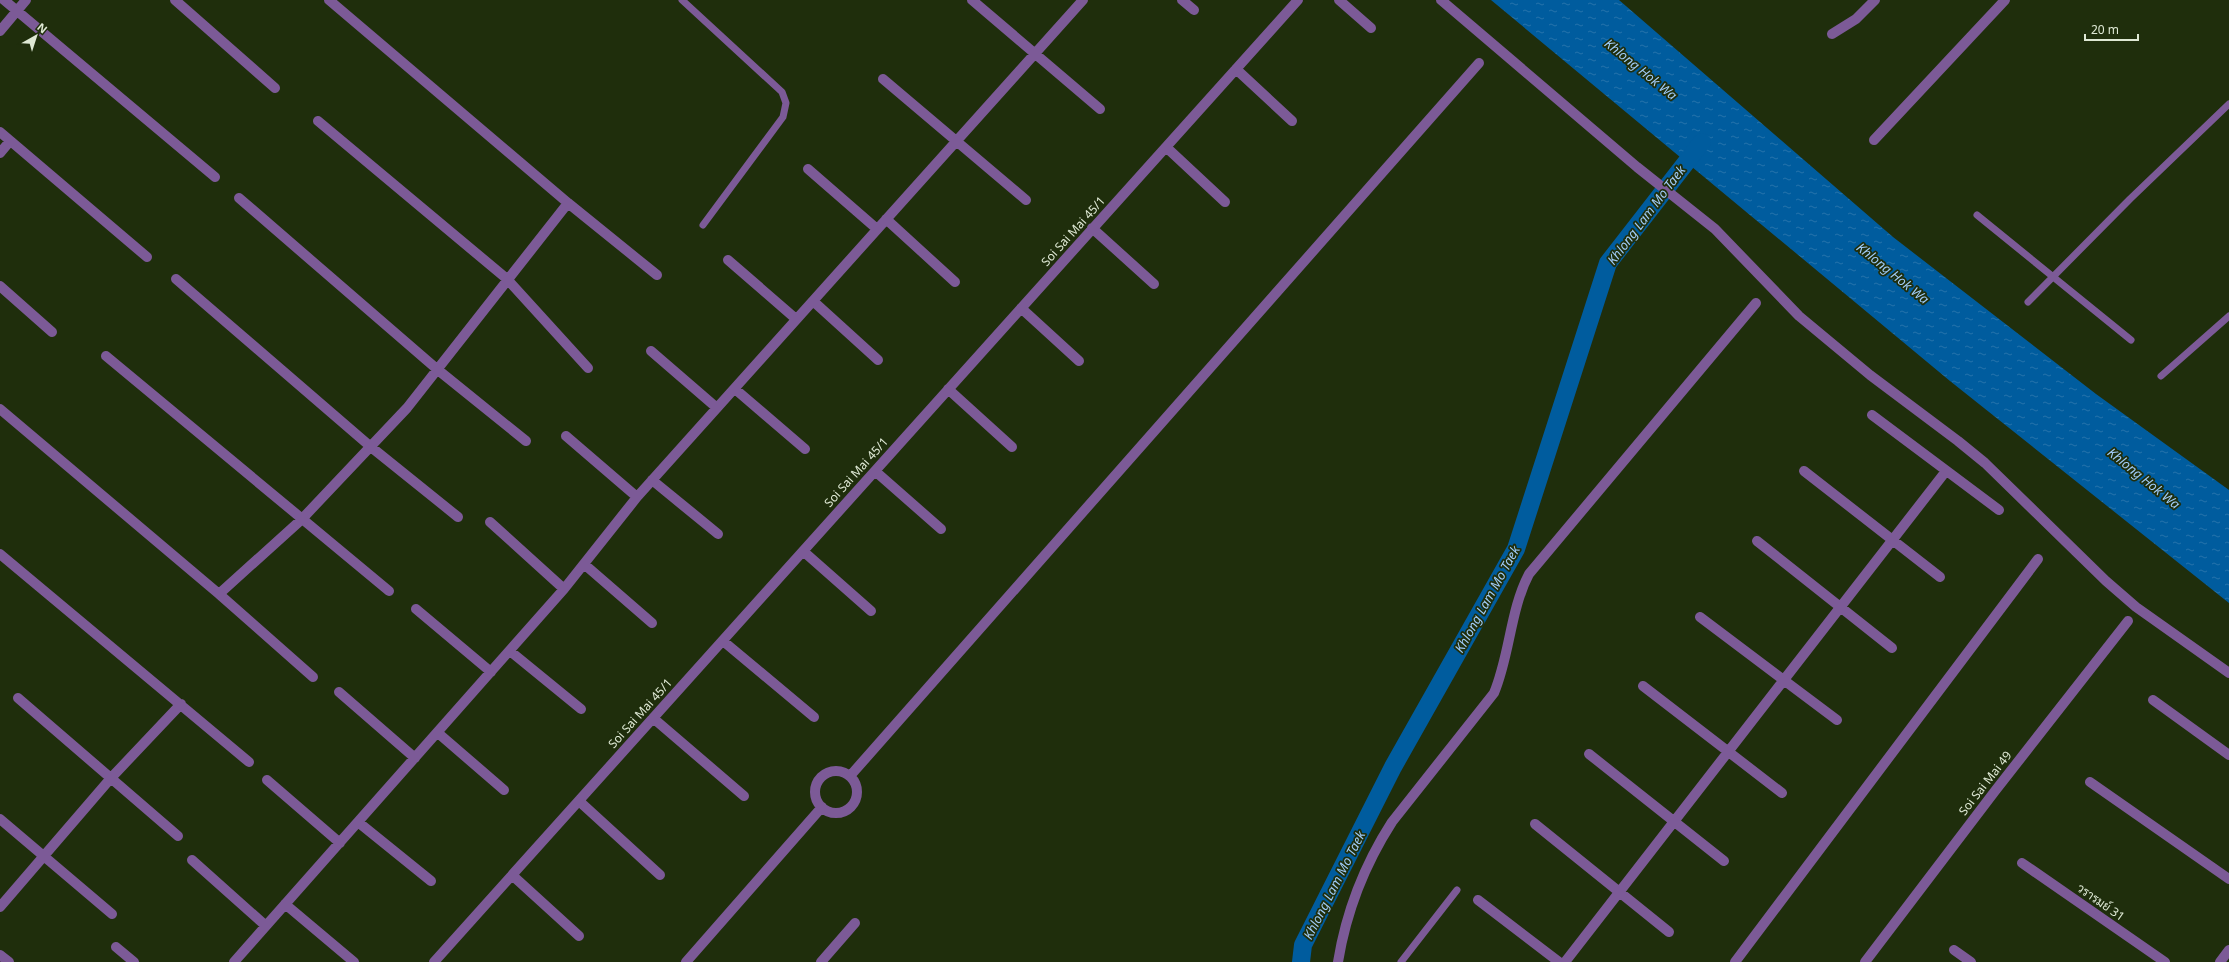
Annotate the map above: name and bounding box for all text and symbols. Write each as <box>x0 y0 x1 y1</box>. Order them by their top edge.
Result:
north arrow <box>16 16 56 56</box>
scale bar <box>2085 16 2138 42</box>
text: N <box>34 19 51 36</box>
text: 20 m <box>2091 21 2119 38</box>
water label: Khlong Hok Wa <box>1601 34 1681 104</box>
water label: Khlong Lam Mo Taek <box>1603 161 1690 268</box>
street label: Soi Sai Mai 45/1 <box>1037 192 1109 270</box>
water label: Khlong Hok Wa <box>1853 238 1933 308</box>
street label: Soi Sai Mai 45/1 <box>820 433 892 511</box>
water label: Khlong Hok Wa <box>2104 443 2184 513</box>
water label: Khlong Lam Mo Taek <box>1450 542 1524 656</box>
street label: Soi Sai Mai 45/1 <box>604 674 676 752</box>
street label: Soi Sai Mai 49 <box>1955 747 2016 819</box>
water label: Khlong Lam Mo Taek <box>1299 827 1369 942</box>
street label: วรารมย์ 31 <box>2074 879 2128 925</box>

